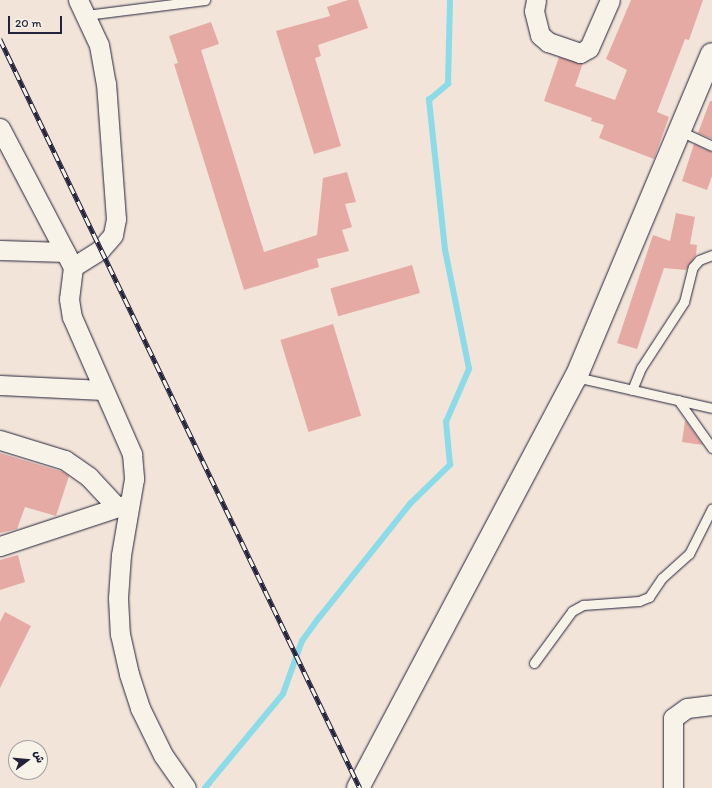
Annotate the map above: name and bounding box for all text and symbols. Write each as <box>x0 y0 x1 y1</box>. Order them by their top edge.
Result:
scale bar <box>10 8 64 34</box>
text: 20 m <box>15 16 42 30</box>
north arrow <box>8 740 48 780</box>
text: ش <box>31 749 47 764</box>

